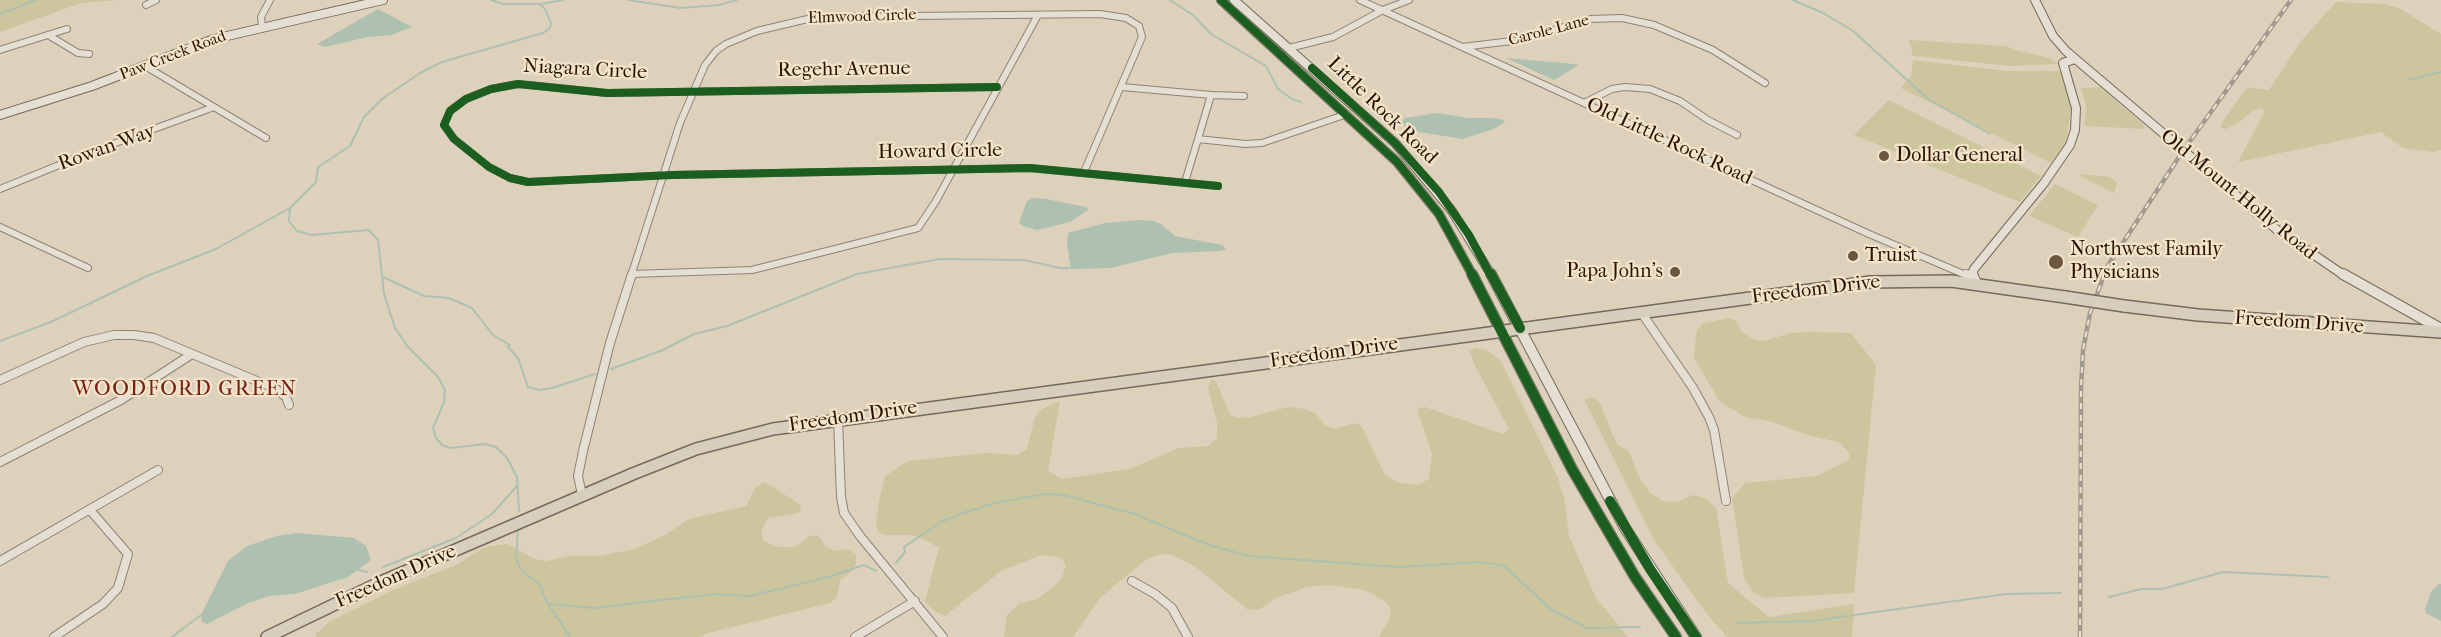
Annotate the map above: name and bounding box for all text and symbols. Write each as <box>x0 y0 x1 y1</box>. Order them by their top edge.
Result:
street label: Elmwood Circle <box>807 6 917 28</box>
street label: Carole Lane <box>1507 11 1591 51</box>
street label: Paw Creek Road <box>117 27 229 85</box>
street label: Little Rock Road <box>1322 52 1442 170</box>
street label: Niagara Circle <box>523 55 647 85</box>
street label: Regehr Avenue <box>777 57 911 83</box>
street label: Old Little Rock Road <box>1582 93 1756 191</box>
street label: Rowan Way <box>55 119 159 177</box>
street label: Old Mount Holly Road <box>2155 125 2321 265</box>
street label: Howard Circle <box>878 139 1002 165</box>
place label: Dollar General <box>1896 144 2023 168</box>
marker: Dollar General <box>1877 149 1891 163</box>
place label: Northwest Family Physicians <box>2070 238 2223 285</box>
place label: Truist <box>1865 244 1917 268</box>
marker: Truist <box>1846 249 1860 263</box>
marker: Northwest Family Physicians <box>2047 253 2065 271</box>
place label: Papa John's <box>1566 260 1663 284</box>
marker: Papa John's <box>1668 265 1682 279</box>
street label: Freedom Drive <box>1750 270 1882 310</box>
street label: Freedom Drive <box>2234 307 2364 339</box>
street label: Freedom Drive <box>1268 332 1400 374</box>
district label: WOODFORD GREEN <box>73 377 297 403</box>
street label: Freedom Drive <box>787 396 919 438</box>
street label: Freedom Drive <box>332 540 460 614</box>

